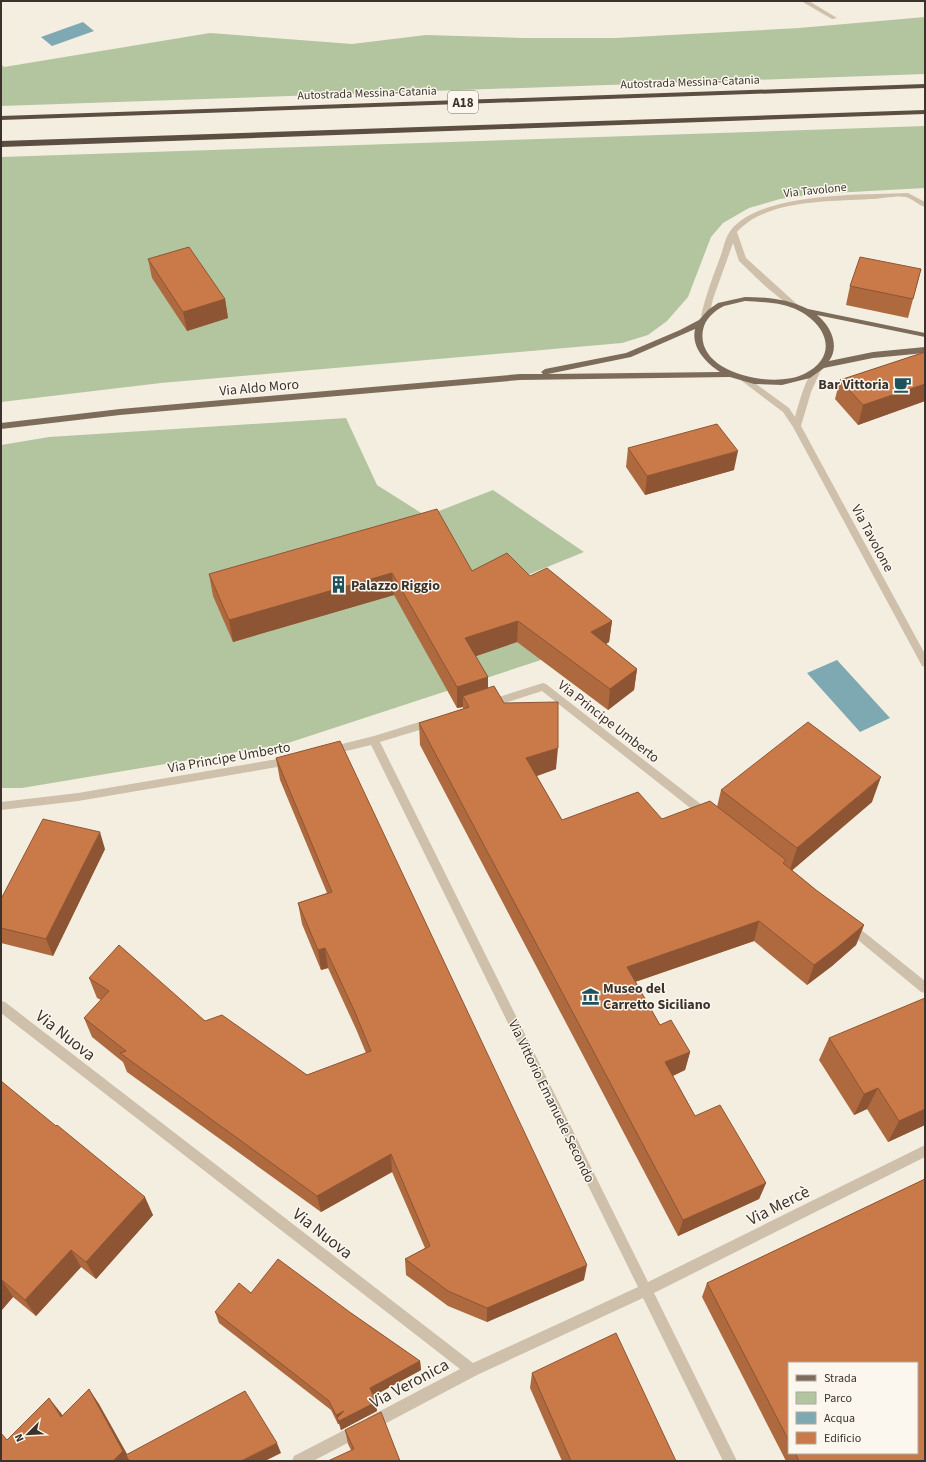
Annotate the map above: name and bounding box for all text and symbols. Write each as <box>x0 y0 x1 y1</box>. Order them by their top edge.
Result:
street label: Autostrada Messina-Catania <box>620 72 760 93</box>
street label: Autostrada Messina-Catania <box>297 83 437 104</box>
road number: A18 <box>448 91 478 113</box>
street label: Via Tavolone <box>783 179 847 202</box>
cafe icon: Bar Vittoria <box>892 374 912 394</box>
street label: Via Aldo Moro <box>218 375 300 401</box>
place label: Bar Vittoria <box>818 375 889 395</box>
street label: Via Tavolone <box>846 501 898 576</box>
building icon: Palazzo Riggio <box>328 575 348 595</box>
place label: Palazzo Riggio <box>351 576 440 596</box>
street label: Via Principe Umberto <box>553 676 663 768</box>
street label: Via Principe Umberto <box>166 737 292 779</box>
place label: Museo del Carretto Siciliano <box>603 979 711 1015</box>
museum icon: Museo del Carretto Siciliano <box>580 986 600 1006</box>
street label: Via Nuova <box>30 1005 101 1067</box>
street label: Via Vittorio Emanuele Secondo <box>503 1017 599 1186</box>
street label: Via Mercè <box>743 1180 814 1232</box>
street label: Via Nuova <box>287 1203 358 1265</box>
street label: Via Veronica <box>366 1353 453 1415</box>
legend <box>788 1362 918 1454</box>
text: Strada <box>824 1370 857 1387</box>
text: Parco <box>824 1390 852 1407</box>
text: Acqua <box>824 1410 855 1427</box>
north arrow <box>8 1414 48 1454</box>
text: Edificio <box>824 1430 861 1447</box>
text: N <box>11 1431 28 1444</box>

